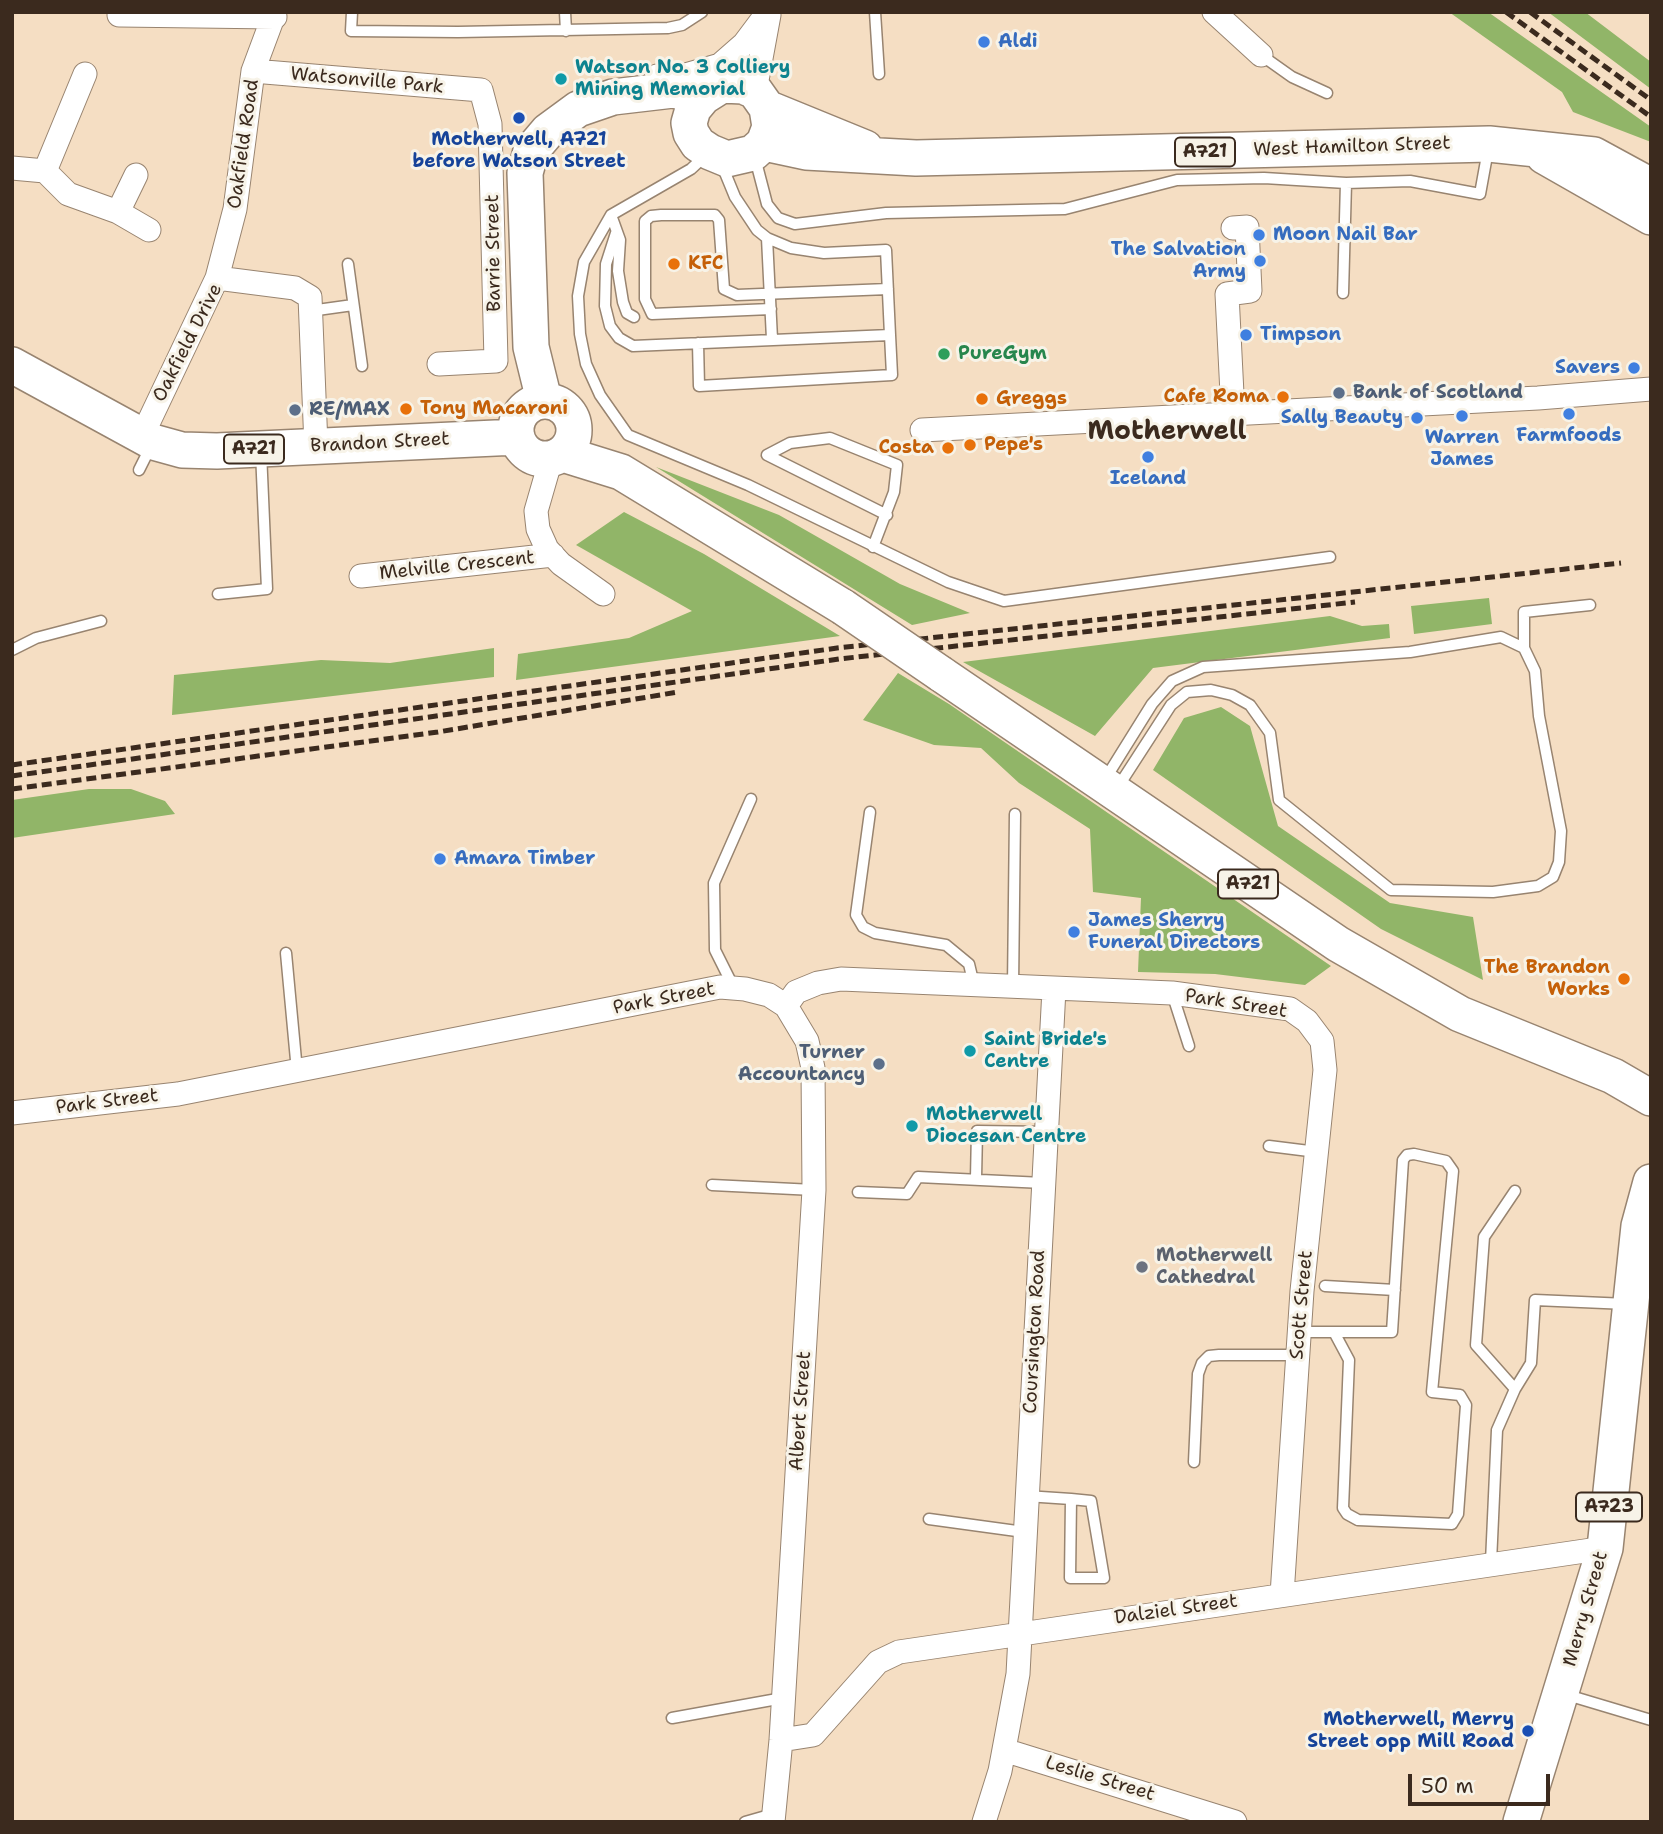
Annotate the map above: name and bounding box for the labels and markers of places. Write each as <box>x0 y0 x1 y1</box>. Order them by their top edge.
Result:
place label: Aldi <box>998 31 1038 53</box>
marker: Aldi <box>976 34 992 50</box>
place label: Watson No. 3 Colliery Mining Memorial <box>575 57 790 101</box>
marker: Watson No. 3 Colliery Mining Memorial <box>553 71 569 87</box>
marker: Motherwell, A721 before Watson Street <box>511 110 527 126</box>
place label: Motherwell, A721 before Watson Street <box>413 129 625 173</box>
place label: Moon Nail Bar <box>1273 224 1418 246</box>
marker: Moon Nail Bar <box>1251 227 1267 243</box>
place label: The Salvation Army <box>1111 239 1246 283</box>
place label: KFC <box>688 253 723 275</box>
marker: The Salvation Army <box>1252 253 1268 269</box>
marker: KFC <box>666 256 682 272</box>
place label: Timpson <box>1260 324 1341 346</box>
marker: Timpson <box>1238 327 1254 343</box>
place label: PureGym <box>958 343 1047 365</box>
marker: PureGym <box>936 346 952 362</box>
place label: Savers <box>1555 357 1620 379</box>
marker: Savers <box>1626 360 1642 376</box>
place label: Bank of Scotland <box>1353 382 1523 404</box>
marker: Bank of Scotland <box>1331 385 1347 401</box>
place label: Cafe Roma <box>1163 386 1269 408</box>
place label: Greggs <box>996 388 1067 410</box>
marker: Cafe Roma <box>1275 389 1291 405</box>
marker: Greggs <box>974 391 990 407</box>
place label: Tony Macaroni <box>420 398 568 420</box>
place label: RE/MAX <box>309 399 390 421</box>
marker: Tony Macaroni <box>398 401 414 417</box>
marker: RE/MAX <box>287 402 303 418</box>
marker: Farmfoods <box>1561 406 1577 422</box>
place label: Sally Beauty <box>1281 407 1403 429</box>
marker: Warren James <box>1454 408 1470 424</box>
marker: Sally Beauty <box>1409 410 1425 426</box>
place label: Farmfoods <box>1516 425 1622 447</box>
place label: Warren James <box>1425 427 1499 471</box>
place label: Pepe's <box>984 434 1043 456</box>
place label: Costa <box>878 437 934 459</box>
marker: Pepe's <box>962 437 978 453</box>
marker: Costa <box>940 440 956 456</box>
marker: Iceland <box>1140 449 1156 465</box>
place label: Iceland <box>1110 468 1186 490</box>
place label: Amara Timber <box>454 848 595 870</box>
marker: Amara Timber <box>432 851 448 867</box>
place label: James Sherry Funeral Directors <box>1088 910 1260 954</box>
marker: James Sherry Funeral Directors <box>1066 924 1082 940</box>
place label: The Brandon Works <box>1484 957 1610 1001</box>
marker: The Brandon Works <box>1616 971 1632 987</box>
place label: Saint Bride's Centre <box>984 1029 1107 1073</box>
place label: Turner Accountancy <box>738 1042 865 1086</box>
marker: Saint Bride's Centre <box>962 1043 978 1059</box>
marker: Turner Accountancy <box>871 1056 887 1072</box>
place label: Motherwell Diocesan Centre <box>926 1104 1086 1148</box>
marker: Motherwell Diocesan Centre <box>904 1118 920 1134</box>
place label: Motherwell Cathedral <box>1156 1245 1272 1289</box>
marker: Motherwell Cathedral <box>1134 1259 1150 1275</box>
place label: Motherwell, Merry Street opp Mill Road <box>1307 1709 1514 1753</box>
marker: Motherwell, Merry Street opp Mill Road <box>1520 1723 1536 1739</box>

